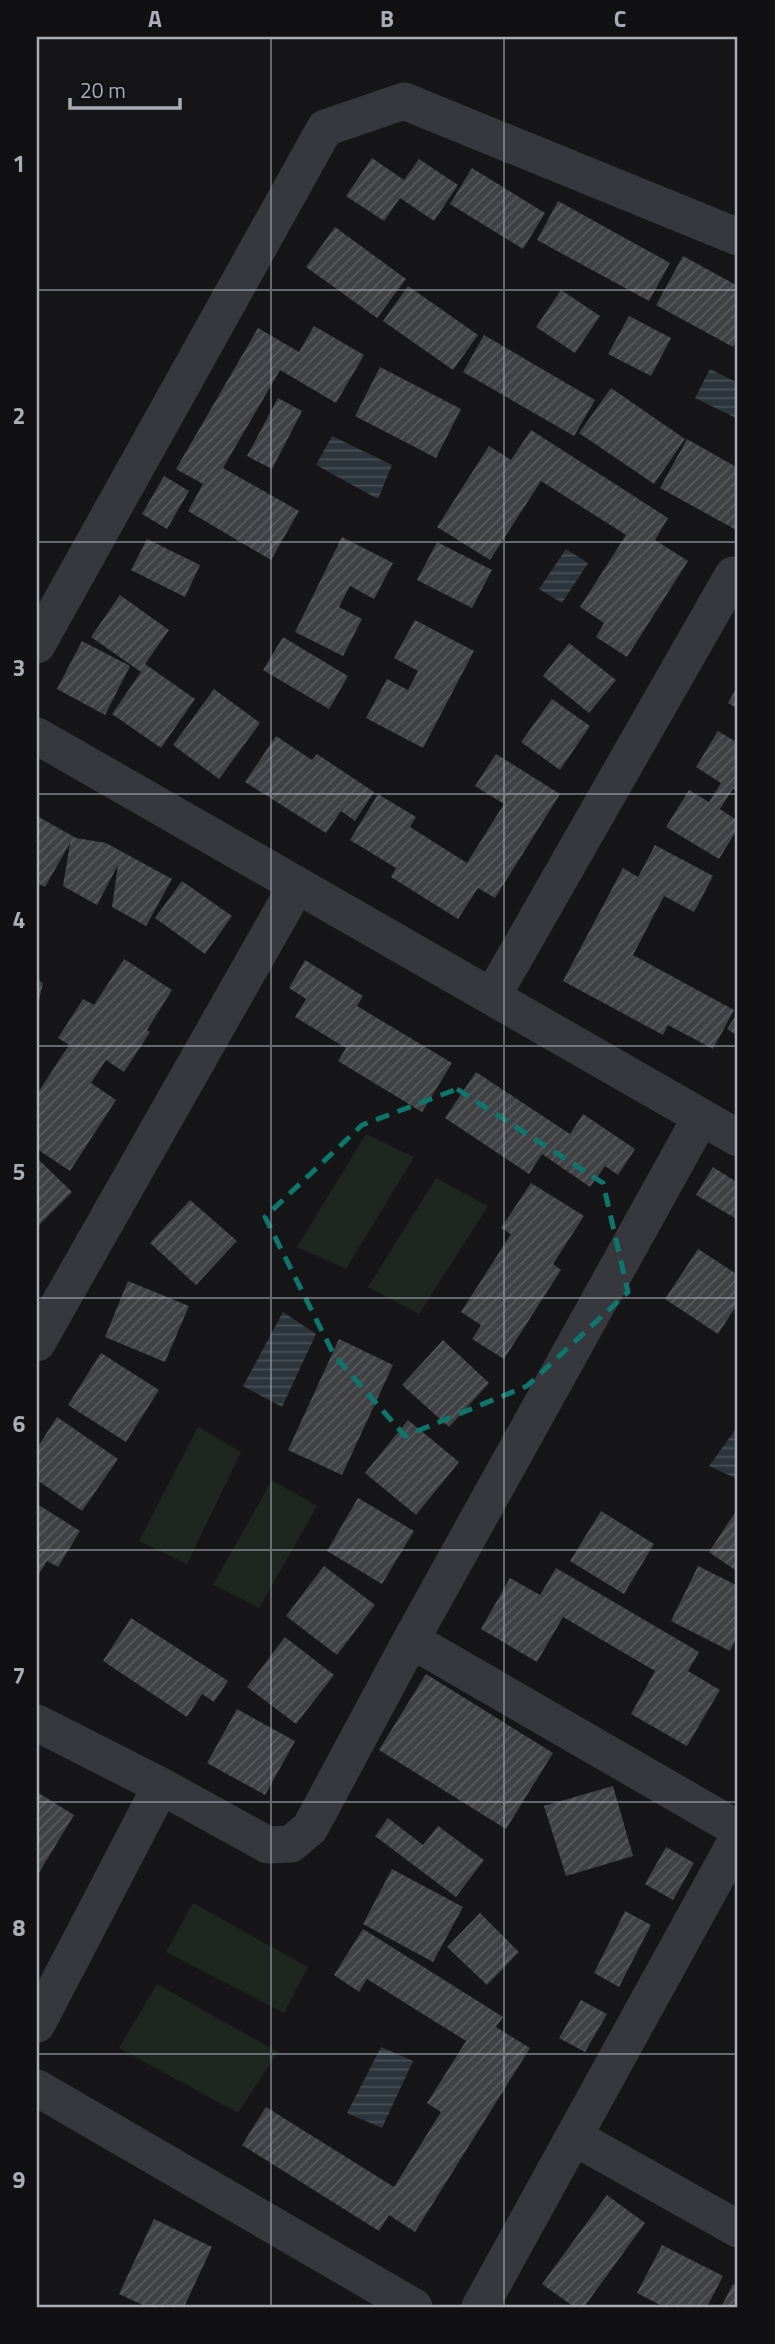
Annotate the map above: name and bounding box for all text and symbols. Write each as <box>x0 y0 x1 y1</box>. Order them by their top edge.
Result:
text: A <box>148 1 162 36</box>
text: B <box>380 1 394 36</box>
text: C <box>614 1 626 36</box>
scale bar <box>70 66 180 110</box>
text: 20 m <box>80 74 126 106</box>
text: 1 <box>13 146 25 181</box>
text: 2 <box>13 398 25 433</box>
text: 3 <box>13 650 25 685</box>
text: 4 <box>13 902 25 937</box>
text: 5 <box>13 1154 25 1189</box>
text: 6 <box>13 1406 26 1441</box>
text: 7 <box>13 1658 25 1693</box>
text: 8 <box>13 1910 26 1945</box>
text: 9 <box>13 2162 26 2197</box>

